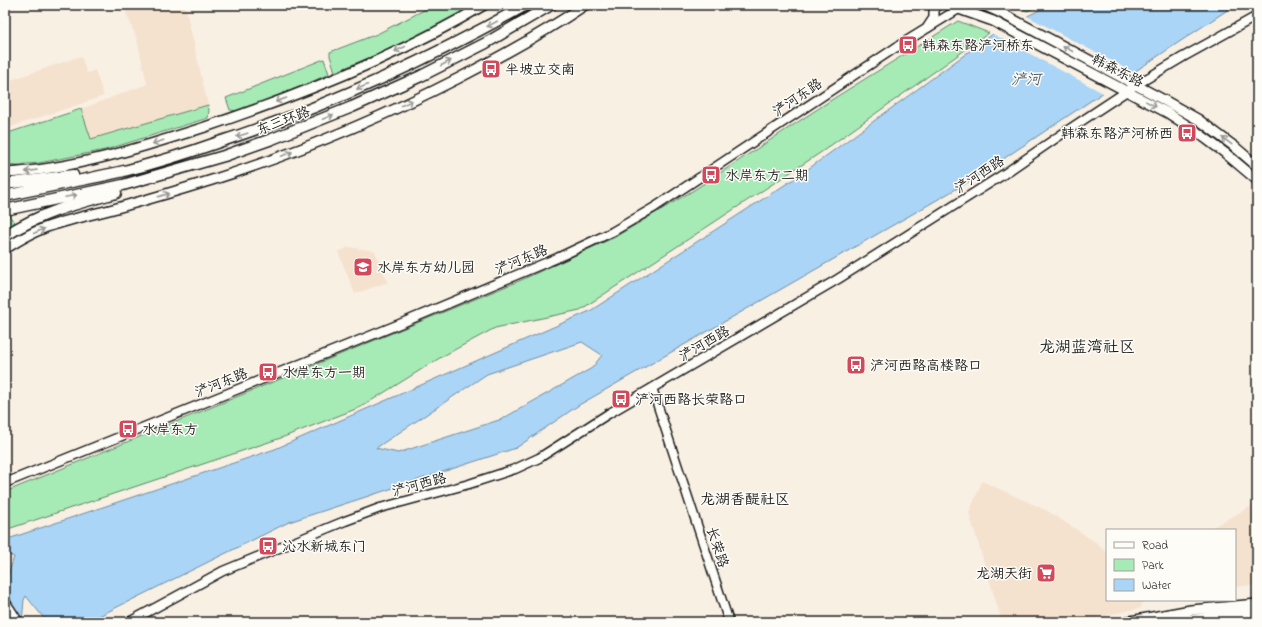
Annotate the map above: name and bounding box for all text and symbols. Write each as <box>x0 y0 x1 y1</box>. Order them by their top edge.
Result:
one-way arrow <box>486 21 498 28</box>
bus stop icon: 韩森东路浐河桥东 <box>897 34 919 56</box>
place label: 韩森东路浐河桥东 <box>922 36 1034 57</box>
one-way arrow <box>1063 44 1075 52</box>
one-way arrow <box>394 46 406 53</box>
street label: 韩森东路 <box>1088 49 1147 93</box>
bus stop icon: 半坡立交南 <box>480 58 502 80</box>
one-way arrow <box>440 59 452 66</box>
place label: 半坡立交南 <box>505 60 575 81</box>
water label: 浐河 <box>1011 69 1044 91</box>
street label: 浐河东路 <box>769 74 827 123</box>
one-way arrow <box>357 84 369 92</box>
one-way arrow <box>275 97 287 105</box>
one-way arrow <box>401 99 413 106</box>
one-way arrow <box>1145 101 1157 108</box>
street label: 东三环路 <box>254 102 313 141</box>
one-way arrow <box>322 113 334 121</box>
bus stop icon: 韩森东路浐河桥西 <box>1176 122 1198 144</box>
place label: 韩森东路浐河桥西 <box>1061 124 1173 145</box>
one-way arrow <box>235 132 248 139</box>
one-way arrow <box>1222 137 1233 145</box>
one-way arrow <box>151 139 164 146</box>
one-way arrow <box>281 150 293 157</box>
street label: 浐河西路 <box>951 151 1009 199</box>
bus stop icon: 水岸东方二期 <box>700 164 722 186</box>
place label: 水岸东方二期 <box>725 166 809 187</box>
one-way arrow <box>25 167 38 175</box>
one-way arrow <box>157 191 170 198</box>
one-way arrow <box>64 192 77 200</box>
one-way arrow <box>33 227 45 234</box>
street label: 浐河东路 <box>492 240 551 281</box>
school or university icon: 水岸东方幼儿园 <box>352 256 374 278</box>
place label: 水岸东方幼儿园 <box>377 258 475 279</box>
street label: 浐河西路 <box>675 321 734 367</box>
district label: 龙湖蓝湾社区 <box>1039 336 1135 360</box>
bus stop icon: 浐河西路高楼路口 <box>845 354 867 376</box>
place label: 浐河西路高楼路口 <box>870 356 982 377</box>
bus stop icon: 水岸东方一期 <box>257 361 279 383</box>
street label: 浐河东路 <box>192 363 251 404</box>
place label: 水岸东方一期 <box>282 363 366 384</box>
bus stop icon: 浐河西路长荣路口 <box>610 388 632 410</box>
place label: 浐河西路长荣路口 <box>635 390 747 411</box>
bus stop icon: 水岸东方 <box>117 418 139 440</box>
place label: 水岸东方 <box>142 420 198 441</box>
street label: 浐河西路 <box>390 468 449 503</box>
district label: 龙湖香醍社区 <box>700 489 790 511</box>
street label: 长荣路 <box>700 524 733 571</box>
legend <box>1106 529 1236 601</box>
bus stop icon: 沁水新城东门 <box>257 535 279 557</box>
place label: 沁水新城东门 <box>282 537 366 558</box>
text: Road <box>1142 537 1168 555</box>
text: Park <box>1142 557 1164 575</box>
supermarket icon: 龙湖天街 <box>1035 562 1057 584</box>
place label: 龙湖天街 <box>976 564 1032 585</box>
text: Water <box>1142 577 1171 595</box>

